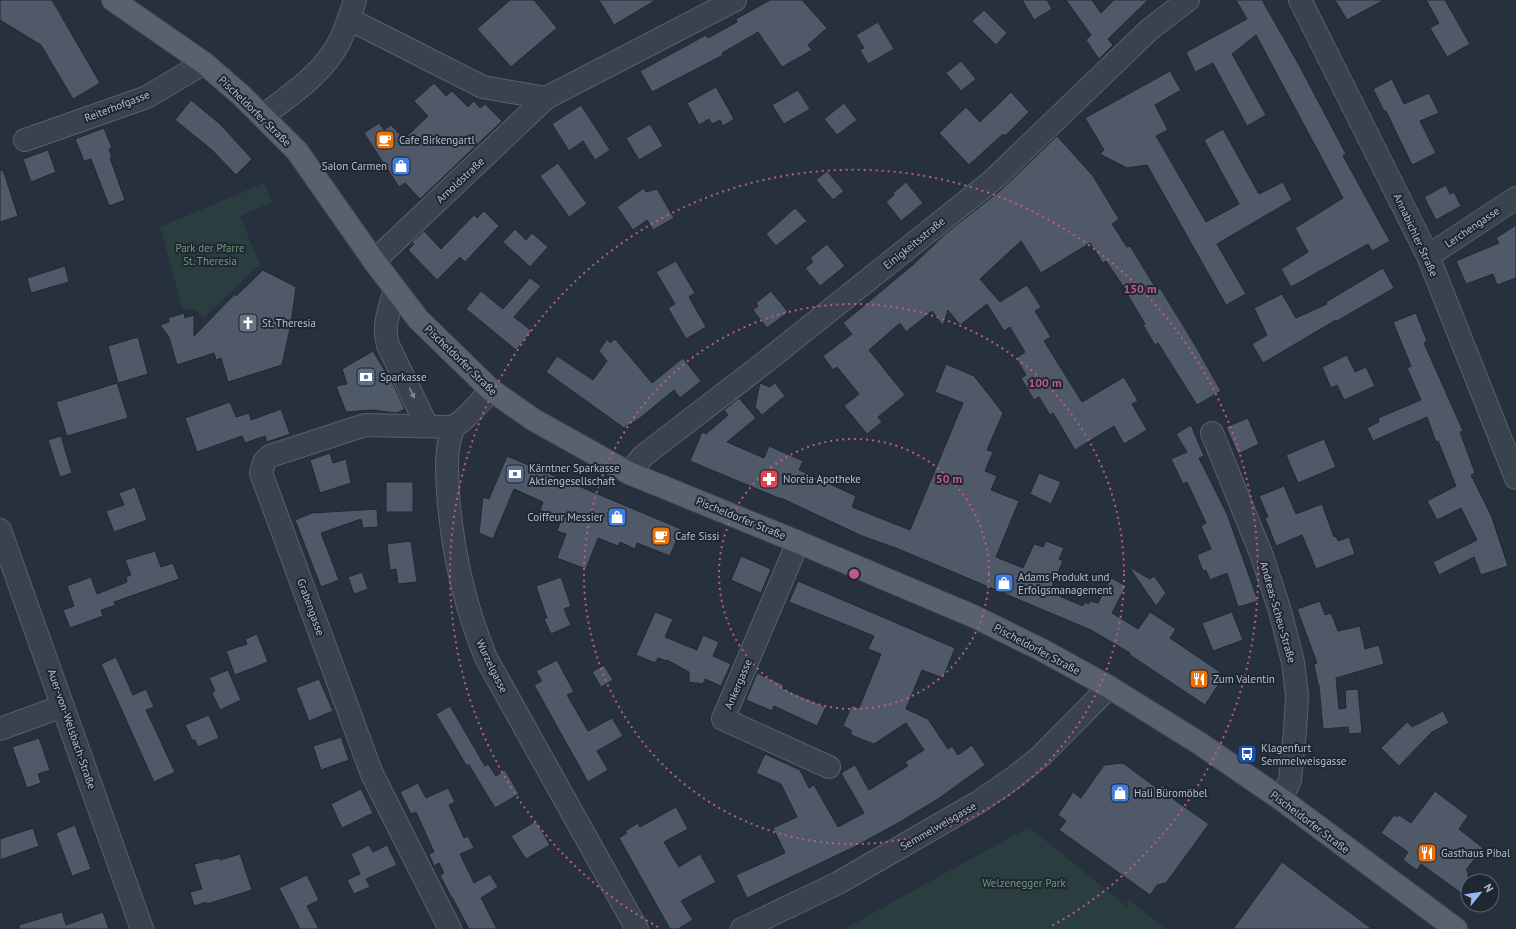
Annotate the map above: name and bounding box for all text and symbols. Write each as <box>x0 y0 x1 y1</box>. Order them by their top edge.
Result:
street label: Pischeldorfer Straße <box>216 73 295 150</box>
street label: Reiterhofgasse <box>82 87 152 125</box>
cafe icon: Cafe Birkengartl <box>374 129 396 151</box>
place label: Cafe Birkengartl <box>399 133 475 147</box>
street label: Arnoldstraße <box>433 154 487 206</box>
shop icon: Salon Carmen <box>390 155 412 177</box>
place label: Salon Carmen <box>322 159 387 173</box>
street label: Annabichler Straße <box>1391 191 1442 279</box>
street label: Lerchengasse <box>1442 203 1502 250</box>
street label: Einigkeitsstraße <box>880 214 948 272</box>
park label: Park der Pfarre St. Theresia <box>175 241 245 268</box>
text: 150 m <box>1123 281 1157 296</box>
church icon: St. Theresia <box>237 312 259 334</box>
place label: St. Theresia <box>262 316 316 330</box>
street label: Pischeldorfer Straße <box>422 322 501 399</box>
bank icon: Sparkasse <box>355 366 377 388</box>
place label: Sparkasse <box>380 370 427 384</box>
text: 100 m <box>1028 375 1062 390</box>
one-way arrow <box>409 388 415 399</box>
place label: Kärntner Sparkasse Aktiengesellschaft <box>529 461 620 488</box>
bank icon: Kärntner Sparkasse Aktiengesellschaft <box>504 463 526 485</box>
pharmacy icon: Noreia Apotheke <box>758 468 780 490</box>
text: 50 m <box>936 471 962 486</box>
place label: Noreia Apotheke <box>783 472 861 486</box>
street label: Pischeldorfer Straße <box>694 494 788 543</box>
shop icon: Coiffeur Messier <box>606 506 628 528</box>
place label: Coiffeur Messier <box>527 510 603 524</box>
cafe icon: Cafe Sissi <box>650 525 672 547</box>
place label: Cafe Sissi <box>675 529 720 543</box>
street label: Andreas-Scheu-Straße <box>1257 560 1299 665</box>
centre of rings <box>847 567 861 581</box>
place label: Adams Produkt und Erfolgsmanagement <box>1018 570 1113 597</box>
shop icon: Adams Produkt und Erfolgsmanagement <box>993 572 1015 594</box>
street label: Grabengasse <box>294 577 328 638</box>
street label: Pischeldorfer Straße <box>992 620 1083 678</box>
street label: Wurzelgasse <box>473 637 511 696</box>
street label: Ankergasse <box>721 656 755 711</box>
street label: Auer-von-Welsbach-Straße <box>45 667 99 791</box>
restaurant icon: Zum Valentin <box>1188 668 1210 690</box>
place label: Zum Valentin <box>1213 672 1275 686</box>
place label: Klagenfurt Semmelweisgasse <box>1261 741 1347 768</box>
bus stop icon: Klagenfurt Semmelweisgasse <box>1236 743 1258 765</box>
shop icon: Hali Büromöbel <box>1109 782 1131 804</box>
place label: Hali Büromöbel <box>1134 786 1208 800</box>
street label: Pischeldorfer Straße <box>1268 788 1353 857</box>
street label: Semmelweisgasse <box>898 798 979 853</box>
restaurant icon: Gasthaus Pibal <box>1416 842 1438 864</box>
place label: Gasthaus Pibal <box>1441 846 1511 860</box>
north arrow <box>1460 873 1500 913</box>
park label: Welzenegger Park <box>982 876 1067 890</box>
text: N <box>1481 881 1497 895</box>

